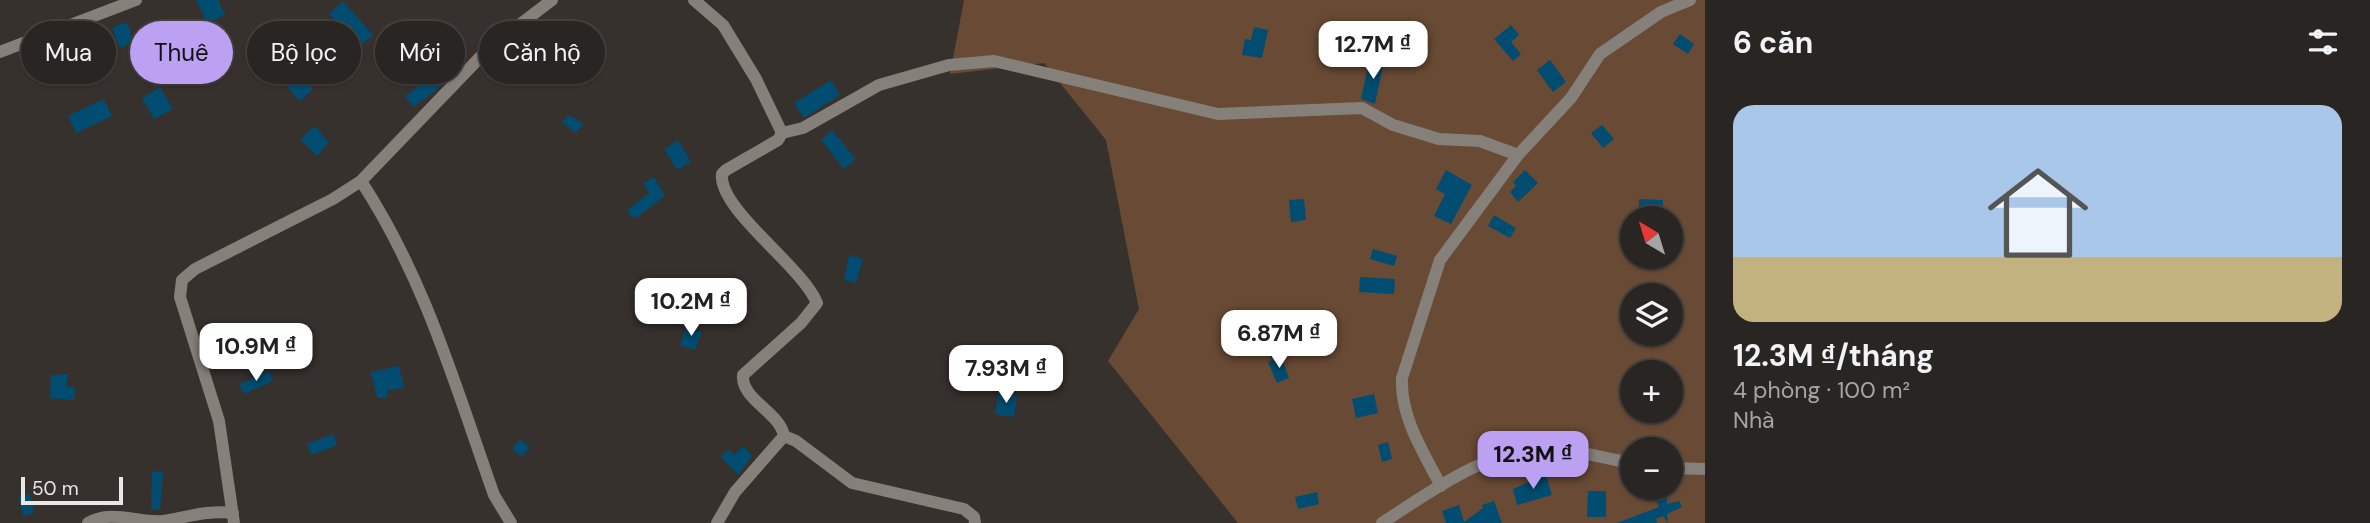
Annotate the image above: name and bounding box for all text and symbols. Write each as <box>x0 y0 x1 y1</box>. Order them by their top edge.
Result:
chip: Mua <box>21 21 116 84</box>
chip: Thuê <box>130 21 233 84</box>
chip: Bộ lọc <box>247 21 361 84</box>
chip: Mới <box>375 21 465 84</box>
chip: Căn hộ <box>479 21 605 84</box>
pin: 12.7M ₫ <box>1308 22 1438 81</box>
text: 6 căn <box>1733 23 1813 62</box>
icon: filters <box>2304 23 2342 61</box>
text: 12.7M ₫ <box>1335 29 1411 59</box>
icon: home <box>1975 150 2101 276</box>
north arrow <box>1620 206 1684 270</box>
map controls <box>1620 206 1683 500</box>
pin: 10.2M ₫ <box>626 278 756 338</box>
button: layers <box>1620 283 1683 346</box>
text: 10.2M ₫ <box>651 286 731 316</box>
pin: 6.87M ₫ <box>1214 310 1344 370</box>
text: 6.87M ₫ <box>1237 318 1321 348</box>
pin: 10.9M ₫ <box>191 324 321 383</box>
text: 10.9M ₫ <box>216 331 296 361</box>
text: 12.3M ₫/tháng <box>1733 336 1934 375</box>
pin: 7.93M ₫ <box>941 346 1071 405</box>
text: 7.93M ₫ <box>965 353 1047 383</box>
button: + <box>1620 360 1683 423</box>
text: 4 phòng · 100 m² <box>1733 375 1910 405</box>
text: Nhà <box>1733 405 1775 435</box>
pin: 12.3M ₫ <box>1468 432 1598 491</box>
button: − <box>1620 437 1683 500</box>
text: 12.3M ₫ <box>1494 439 1572 469</box>
scale bar <box>21 474 122 506</box>
text: 50 m <box>32 476 79 501</box>

